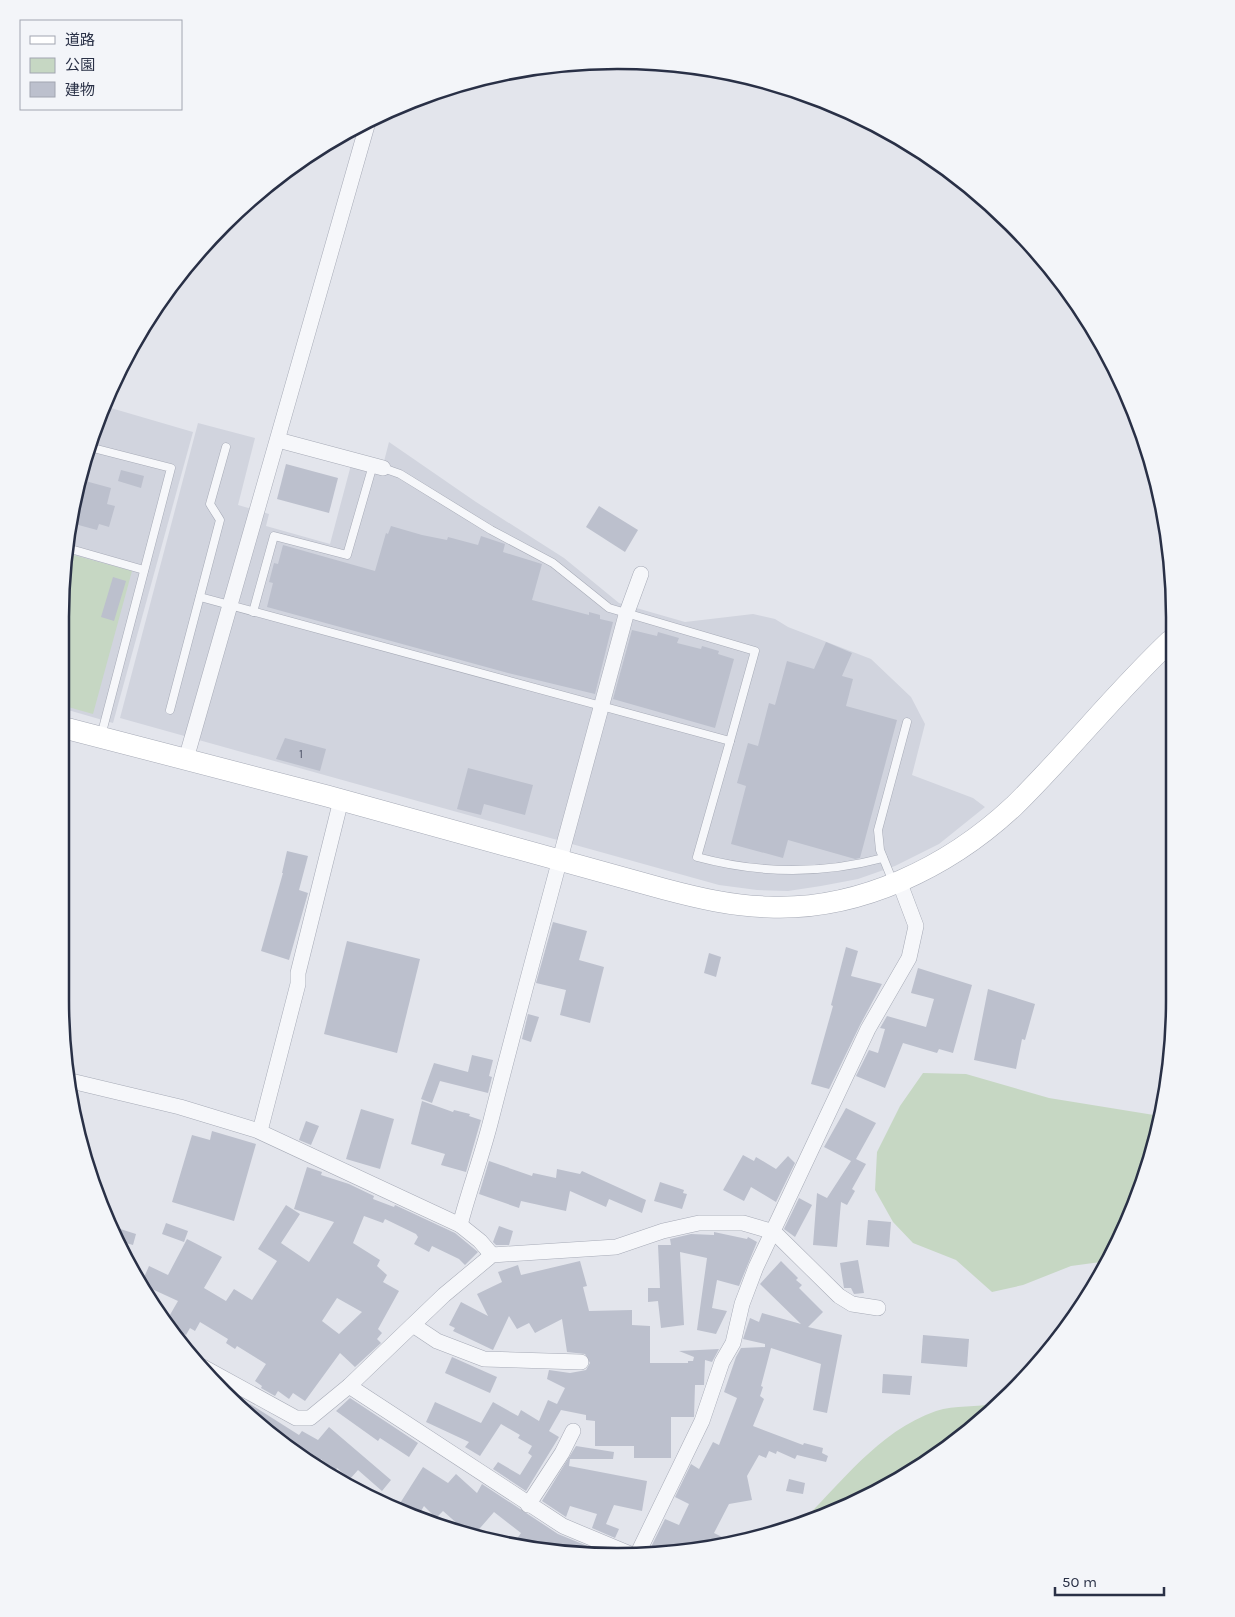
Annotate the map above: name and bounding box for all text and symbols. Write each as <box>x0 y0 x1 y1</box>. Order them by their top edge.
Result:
legend <box>20 20 182 110</box>
text: 道路 <box>65 31 95 49</box>
text: 公園 <box>65 56 95 74</box>
text: 建物 <box>65 81 95 99</box>
house number: 1 <box>299 747 303 761</box>
scale bar <box>1055 1564 1164 1596</box>
text: 50 m <box>1062 1573 1097 1591</box>

